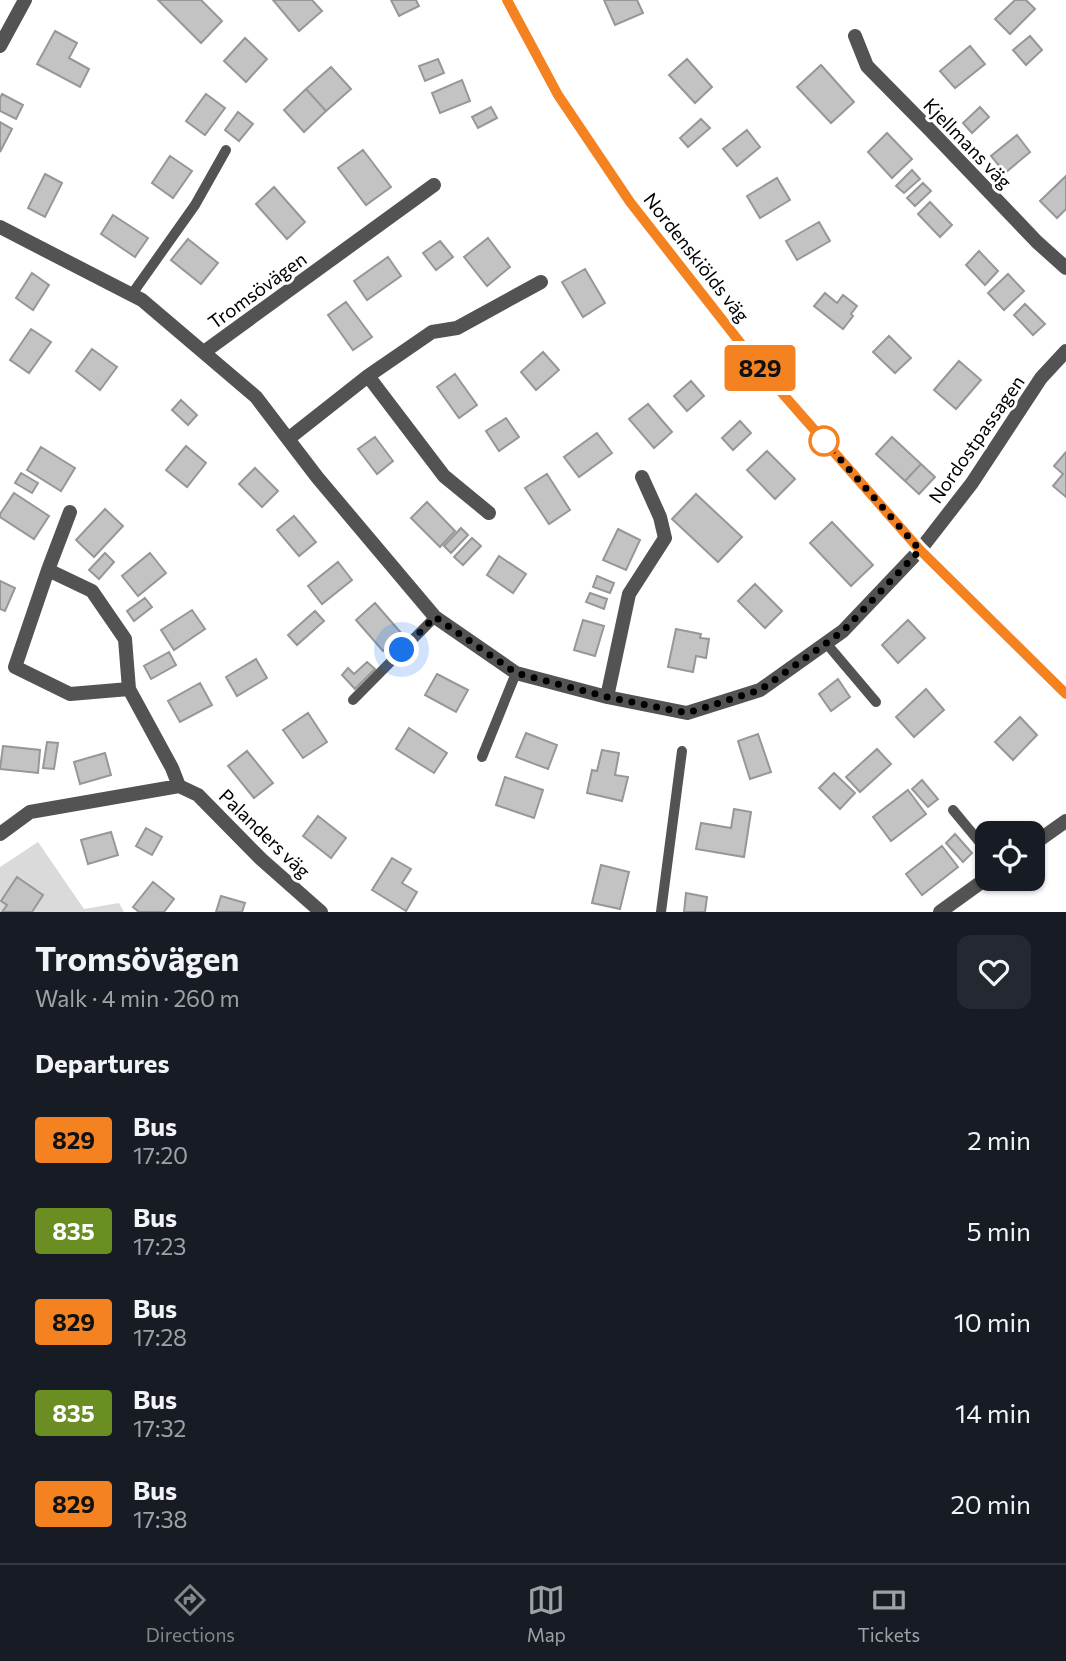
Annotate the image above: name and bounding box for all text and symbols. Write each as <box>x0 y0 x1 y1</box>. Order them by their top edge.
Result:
street label: Kjellmans väg <box>919 93 1017 193</box>
street label: Nordenskiölds väg <box>639 188 755 326</box>
street label: Tromsövägen <box>203 247 311 333</box>
line badge: 829 <box>720 345 800 391</box>
text: 829 <box>738 353 782 382</box>
street label: Nordostpassagen <box>923 371 1029 507</box>
unlabelled marker <box>809 426 839 456</box>
your location <box>384 632 419 667</box>
street label: Palanders väg <box>215 784 315 882</box>
map controls <box>975 821 1045 891</box>
button: locate <box>975 821 1045 891</box>
button: heart <box>957 935 1031 1009</box>
text: Tromsövägen <box>35 937 239 978</box>
text: Walk · 4 min · 260 m <box>35 984 240 1012</box>
text: Departures <box>35 1047 170 1078</box>
text: Bus <box>133 1110 177 1141</box>
text: 2 min <box>967 1124 1031 1155</box>
text: 829 <box>52 1125 95 1154</box>
text: 17:20 <box>133 1141 188 1169</box>
text: Bus <box>133 1201 177 1232</box>
text: 5 min <box>967 1215 1031 1246</box>
text: 835 <box>52 1216 95 1245</box>
text: 17:23 <box>133 1232 186 1260</box>
text: Bus <box>133 1292 177 1323</box>
text: 10 min <box>954 1306 1031 1337</box>
text: 829 <box>52 1307 95 1336</box>
text: 17:28 <box>133 1323 187 1351</box>
text: Bus <box>133 1383 177 1414</box>
text: 14 min <box>955 1397 1031 1428</box>
text: 835 <box>52 1398 95 1427</box>
text: 17:32 <box>133 1414 186 1442</box>
text: Bus <box>133 1474 177 1505</box>
text: 20 min <box>950 1488 1031 1519</box>
text: 829 <box>52 1489 95 1518</box>
text: 17:38 <box>133 1505 188 1533</box>
tab: Directions <box>146 1581 235 1646</box>
tab: Map <box>527 1581 566 1646</box>
tab: Tickets <box>857 1581 920 1646</box>

